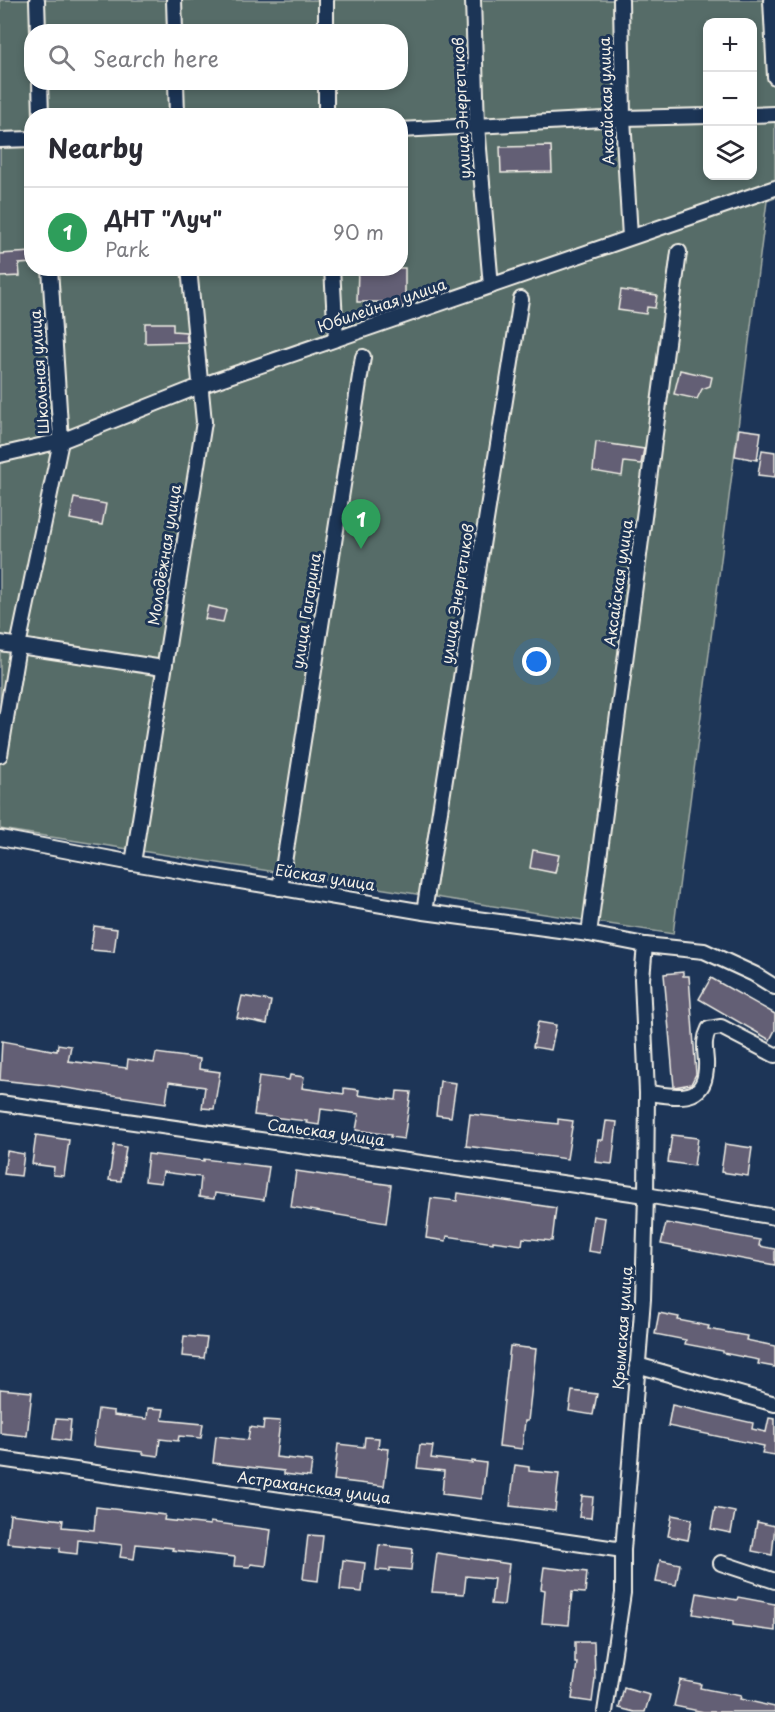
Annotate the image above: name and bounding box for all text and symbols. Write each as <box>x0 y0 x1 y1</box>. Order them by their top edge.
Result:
map controls <box>703 18 757 180</box>
button: + <box>703 18 757 72</box>
search box <box>24 24 408 90</box>
street label: улица Энергетиков <box>445 36 476 179</box>
street label: Аксайская улица <box>592 36 619 165</box>
icon: search <box>45 41 78 74</box>
text: Search here <box>93 41 219 74</box>
button: − <box>703 72 757 126</box>
button: layers <box>703 126 757 180</box>
text: Nearby <box>48 128 143 167</box>
text: ДНТ "Луч" <box>105 201 222 234</box>
text: 1 <box>63 217 72 247</box>
text: 90 m <box>333 217 384 247</box>
text: Park <box>105 234 150 264</box>
street label: Юбилейная улица <box>314 272 449 337</box>
street label: Школьная улица <box>23 309 54 435</box>
street label: Молодёжная улица <box>141 482 186 627</box>
pin: 1 <box>342 500 380 549</box>
street label: Аксайская улица <box>597 517 638 648</box>
street label: улица Энергетиков <box>434 522 479 666</box>
street label: улица Гагарина <box>285 551 326 670</box>
your location <box>522 647 551 676</box>
street label: Ейская улица <box>274 857 377 896</box>
street label: Сальская улица <box>266 1112 387 1151</box>
street label: Крымская улица <box>606 1265 637 1390</box>
street label: Астраханская улица <box>236 1464 393 1509</box>

